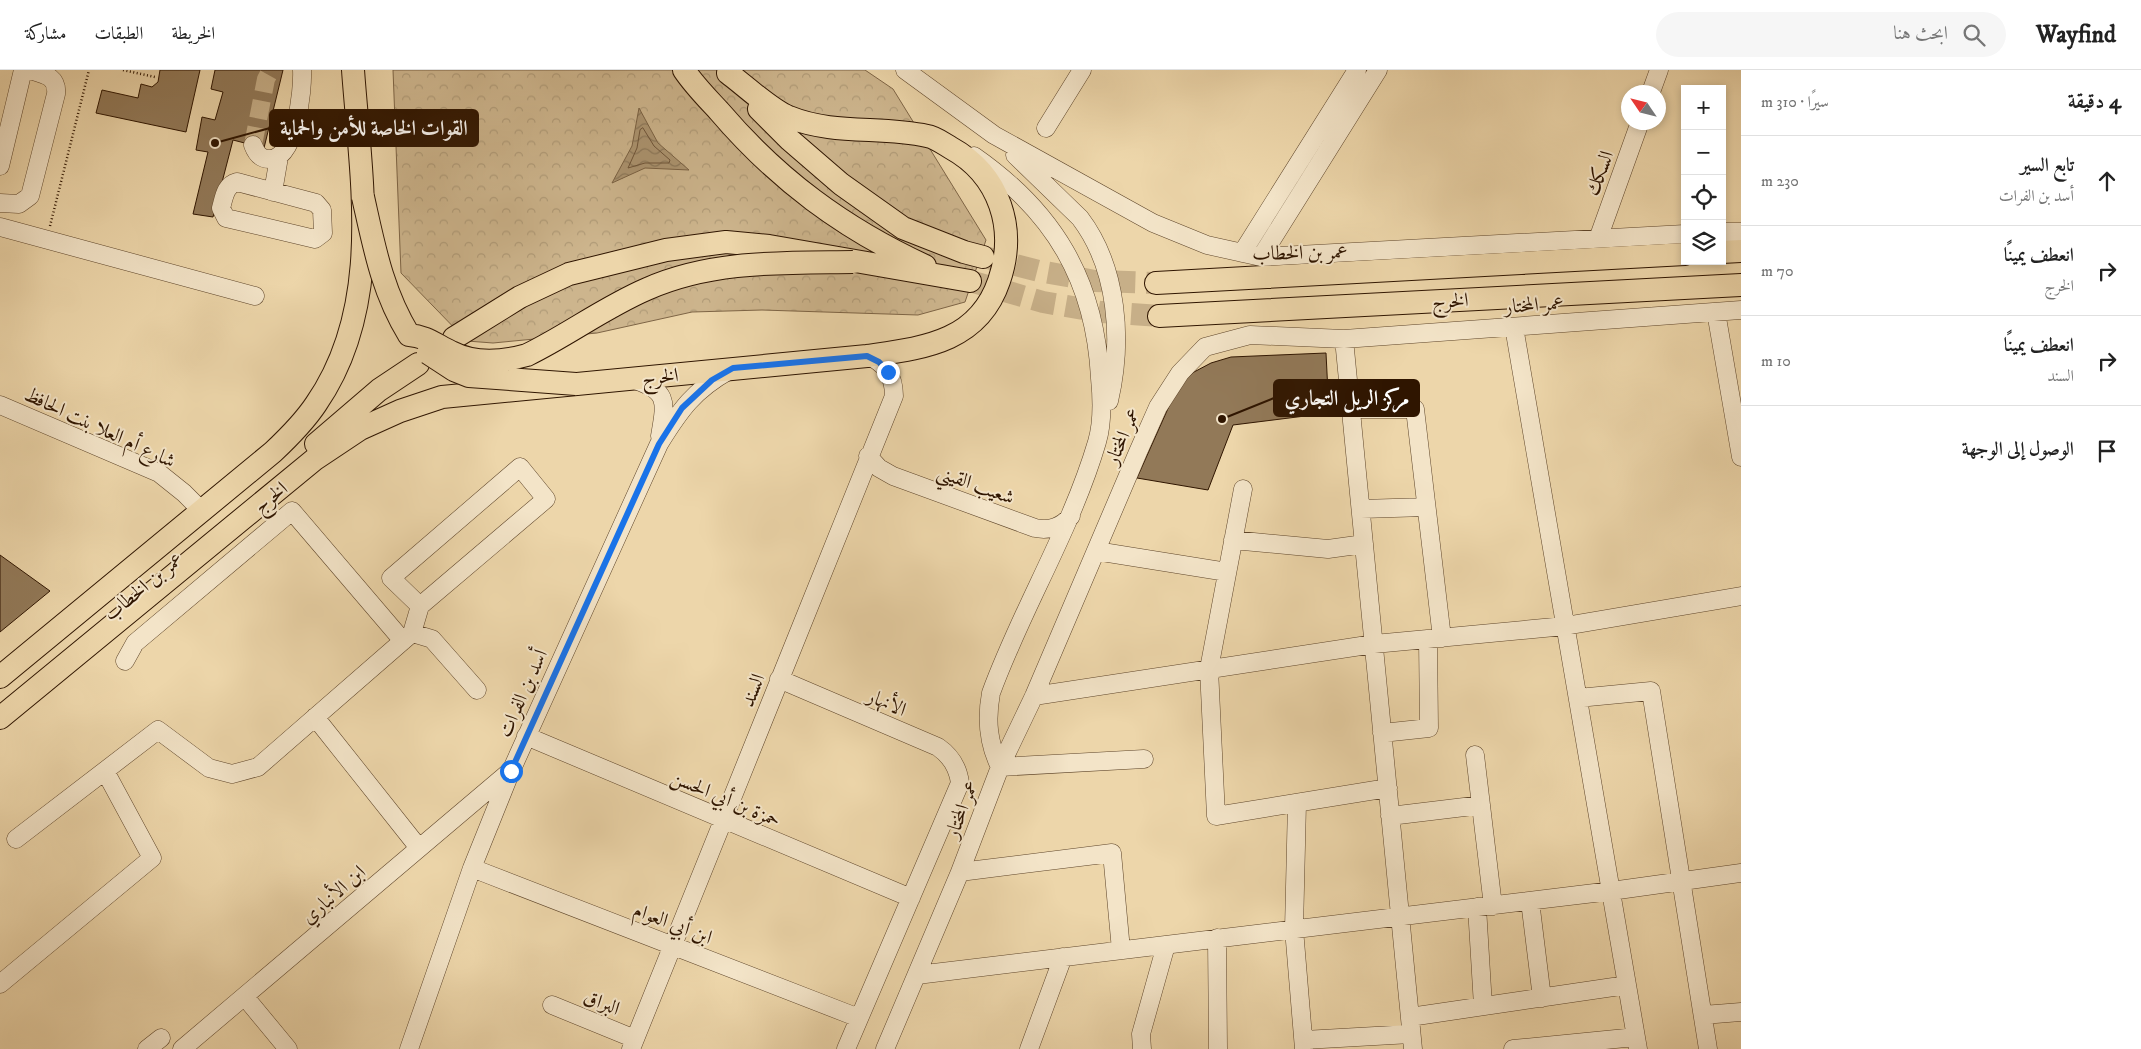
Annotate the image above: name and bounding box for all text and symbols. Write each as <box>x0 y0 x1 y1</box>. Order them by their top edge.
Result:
search box <box>1656 12 2006 57</box>
text: Wayfind <box>2036 20 2116 50</box>
icon: search <box>1960 21 1988 49</box>
text: ابحث هنا <box>1893 22 1948 45</box>
text: مشاركة <box>25 23 66 45</box>
text: الطبقات <box>94 23 143 45</box>
text: الخريطة <box>171 23 215 45</box>
north arrow <box>1621 85 1666 130</box>
map controls <box>1681 85 1726 265</box>
button: + <box>1681 85 1726 130</box>
text: 4 دقيقة <box>2068 89 2121 115</box>
text: سيرًا · 310 m <box>1761 92 1829 112</box>
callout: القوات الخاصة للأمن والحماية <box>270 110 478 146</box>
text: القوات الخاصة للأمن والحماية <box>280 115 468 142</box>
button: − <box>1681 130 1726 175</box>
street label: السكك <box>1581 147 1620 200</box>
text: تابع السير <box>2020 154 2074 177</box>
icon: ahead <box>2093 167 2121 195</box>
text: 230 m <box>1761 171 1799 191</box>
button: locate <box>1681 175 1726 220</box>
text: أسد بن الفرات <box>1999 186 2074 206</box>
button: layers <box>1681 220 1726 265</box>
street label: عمر بن الخطاب <box>1252 240 1348 267</box>
text: انعطف يمينًا <box>2004 244 2074 267</box>
icon: right <box>2093 257 2121 285</box>
text: 70 m <box>1761 261 1794 281</box>
text: الخرج <box>2044 276 2074 296</box>
street label: الخرج <box>1431 288 1469 319</box>
street label: عمر المختار <box>1501 291 1565 320</box>
text: انعطف يمينًا <box>2004 334 2074 357</box>
icon: right <box>2093 347 2121 375</box>
text: 10 m <box>1761 351 1791 371</box>
route end <box>877 361 900 384</box>
street label: الخرج <box>640 363 680 396</box>
text: السند <box>2047 366 2074 386</box>
street label: شارع أم العلا بنت الحافظ <box>18 380 180 478</box>
callout: مركز الريل التجاري <box>1274 380 1419 416</box>
text: مركز الريل التجاري <box>1285 386 1409 415</box>
street label: عمر المختار <box>1099 404 1147 471</box>
icon: arrive <box>2093 437 2121 465</box>
text: الوصول إلى الوجهة <box>1962 438 2074 461</box>
street label: شعيب القيني <box>932 460 1018 516</box>
street label: الخرج <box>249 477 296 523</box>
street label: عمر بن الخطاب <box>99 547 189 627</box>
street label: أسد بن الفرات <box>490 644 554 742</box>
street label: السند <box>736 670 771 711</box>
street label: الأنهار <box>861 680 911 723</box>
route start <box>500 760 523 783</box>
street label: حمزة بن أبي الحسن <box>666 762 785 836</box>
street label: عمر المختار <box>939 777 985 844</box>
street label: ابن الأنباري <box>294 857 373 931</box>
street label: ابن أبي العوام <box>628 895 717 955</box>
street label: البراق <box>580 985 623 1022</box>

